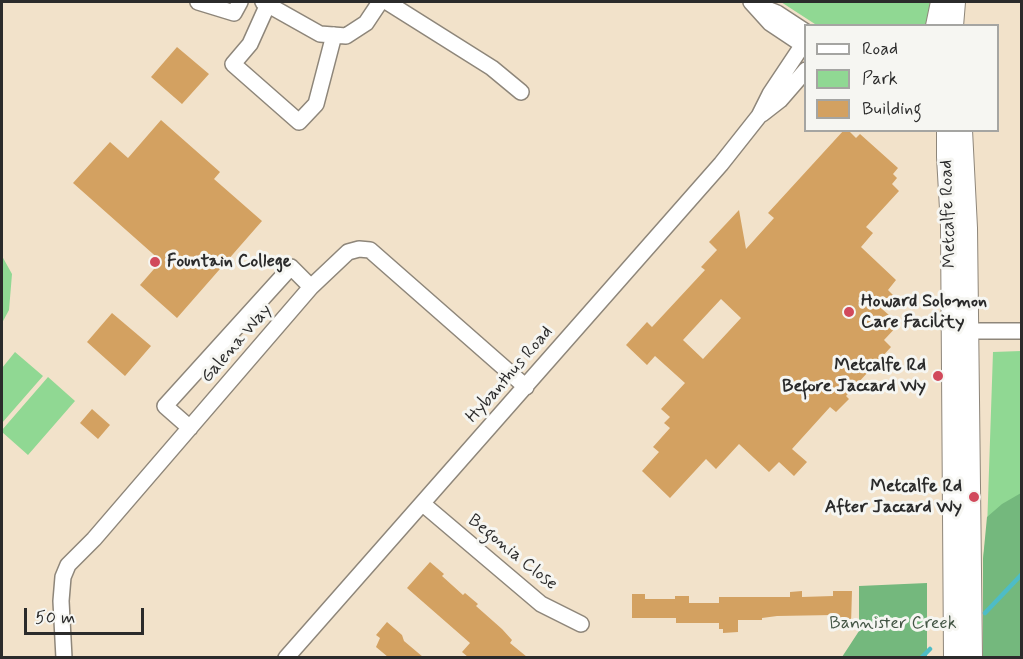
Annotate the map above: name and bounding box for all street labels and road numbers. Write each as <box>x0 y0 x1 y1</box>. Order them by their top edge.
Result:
street label: Metcalfe Road <box>936 160 962 268</box>
street label: Galena Way <box>197 300 277 388</box>
street label: Hybanthus Road <box>462 322 558 428</box>
street label: Begonia Close <box>463 510 561 596</box>

